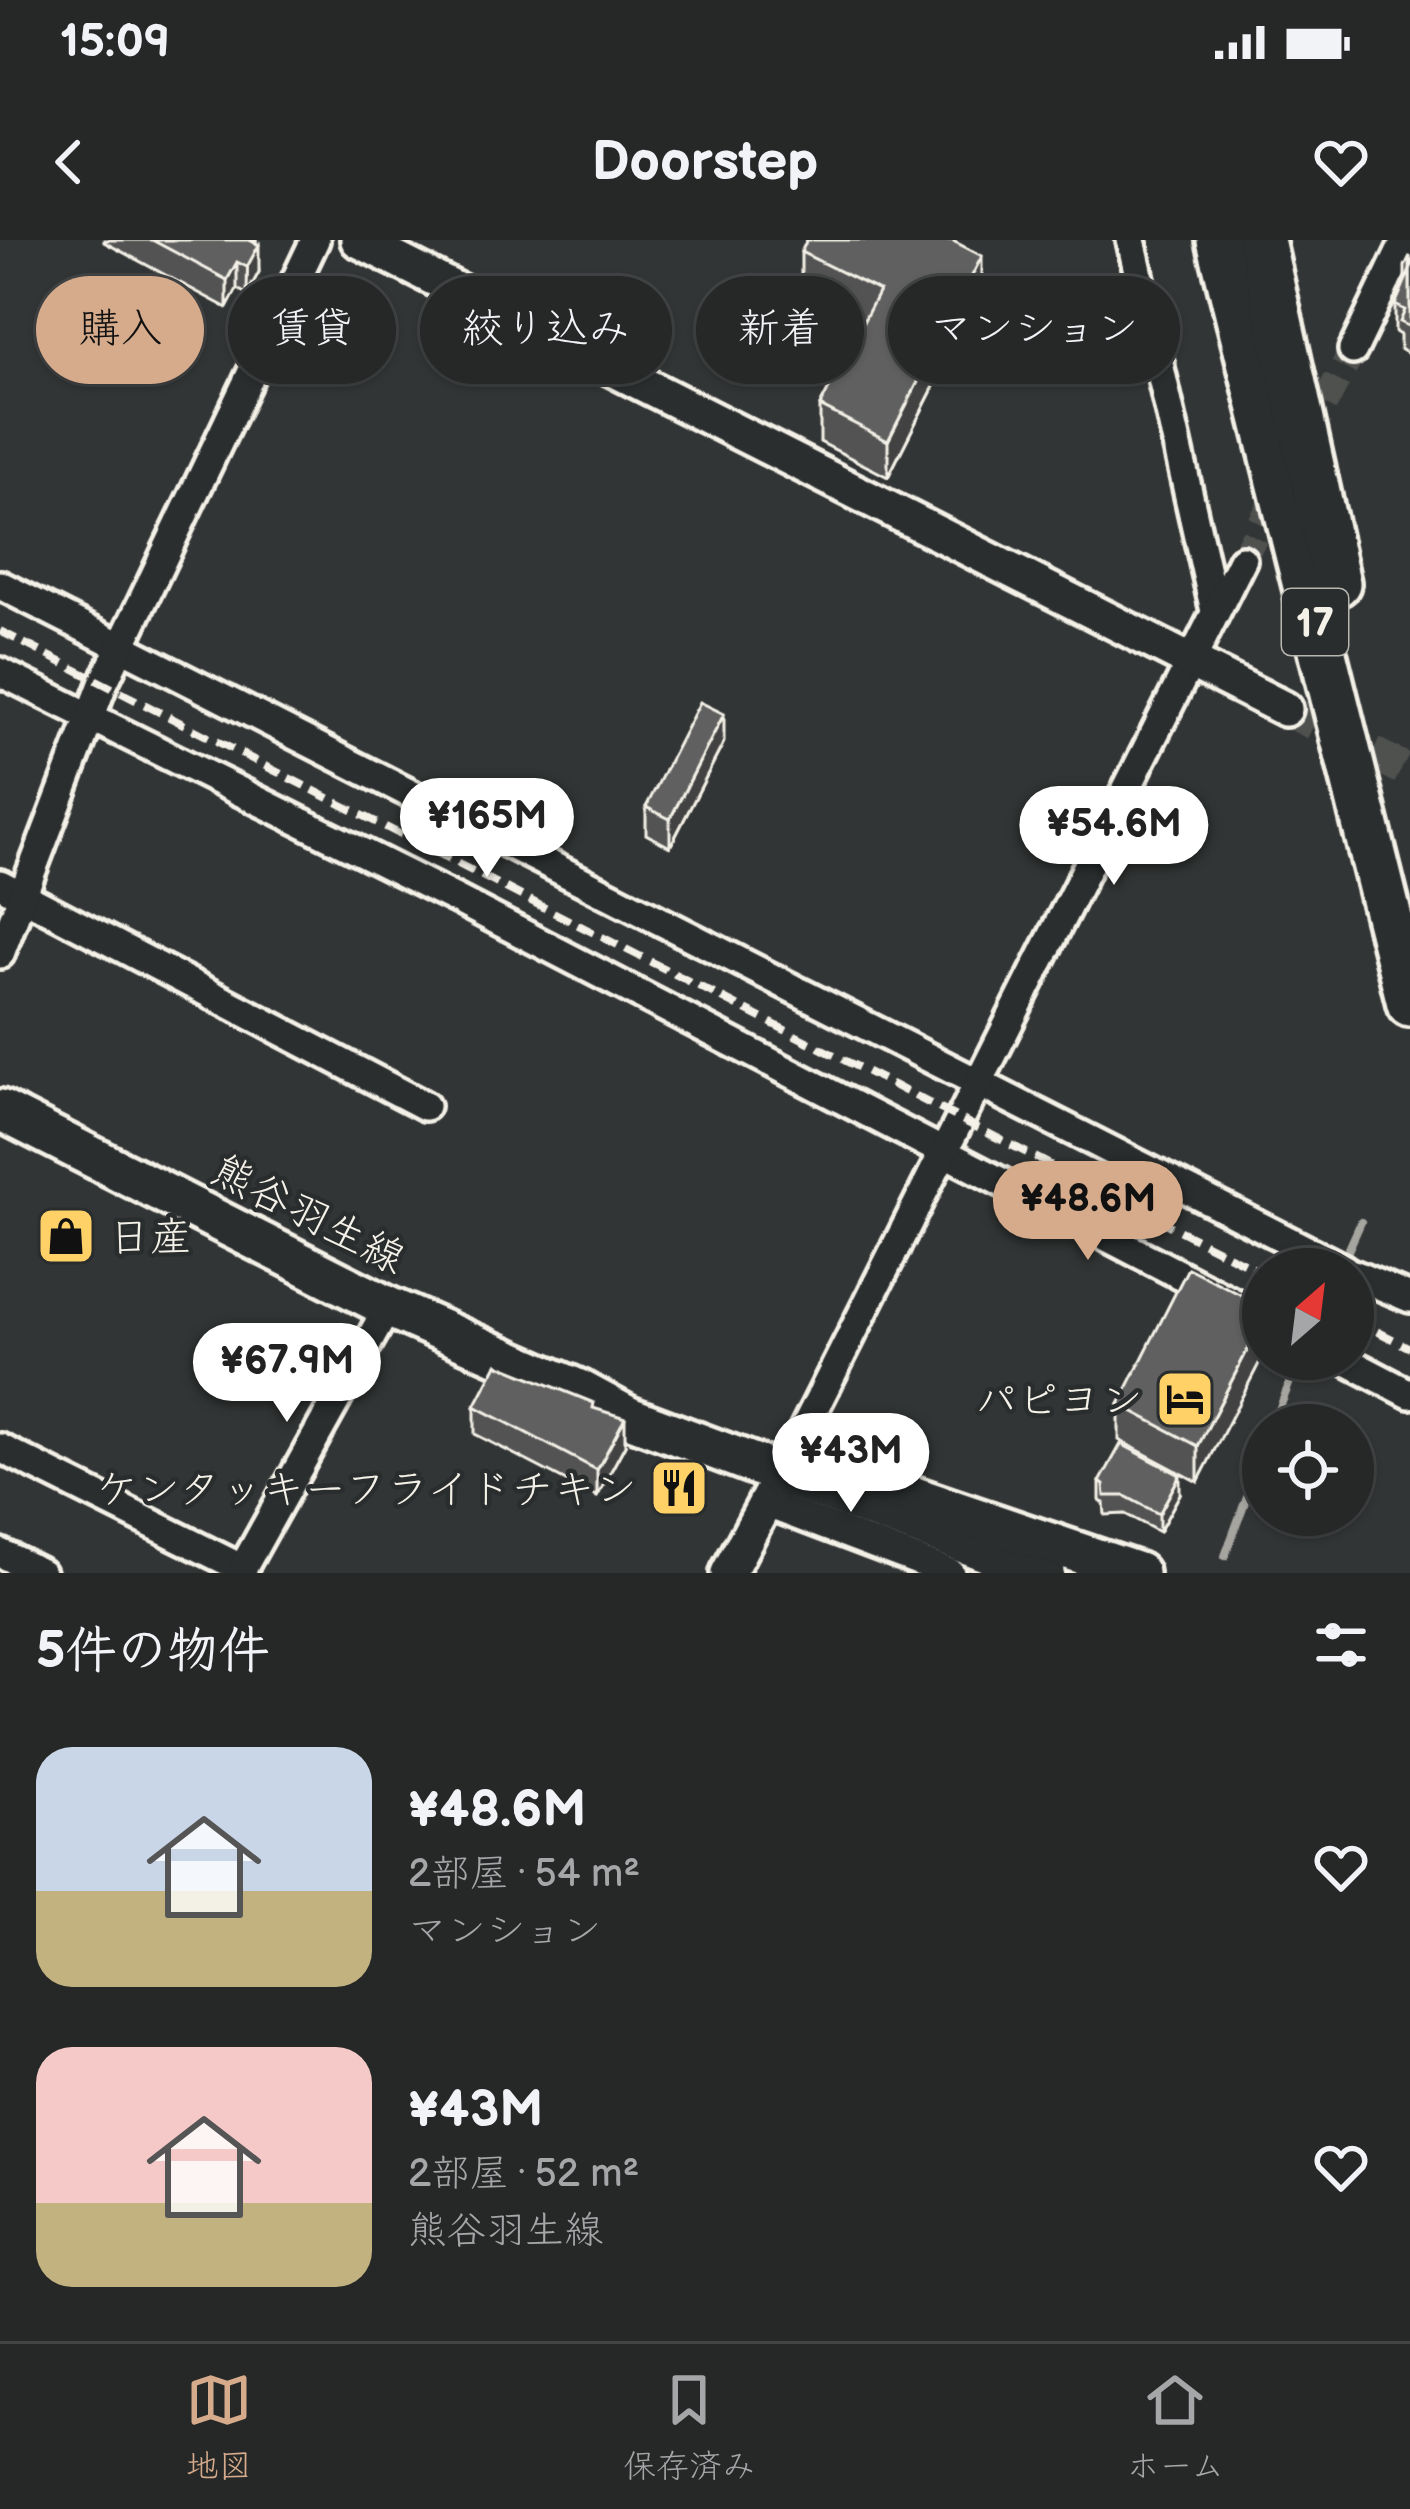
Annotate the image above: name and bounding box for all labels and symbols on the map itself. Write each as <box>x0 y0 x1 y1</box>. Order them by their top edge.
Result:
road number: 17 <box>1282 589 1348 655</box>
pin: ¥165M <box>403 778 571 880</box>
pin: ¥54.6M <box>1016 786 1212 888</box>
street label: 熊谷羽生線 <box>203 1145 413 1286</box>
pin: ¥48.6M <box>990 1161 1186 1263</box>
shop icon: 日産 <box>35 1205 97 1267</box>
place label: 日産 <box>108 1213 192 1264</box>
north arrow <box>1242 1248 1374 1380</box>
pin: ¥67.9M <box>189 1323 385 1425</box>
hotel icon: パピヨン <box>1154 1368 1216 1430</box>
place label: パピヨン <box>975 1376 1143 1427</box>
pin: ¥43M <box>780 1413 922 1515</box>
restaurant icon: ケンタッキーフライドチキン <box>648 1457 710 1519</box>
place label: ケンタッキーフライドチキン <box>96 1465 637 1516</box>

